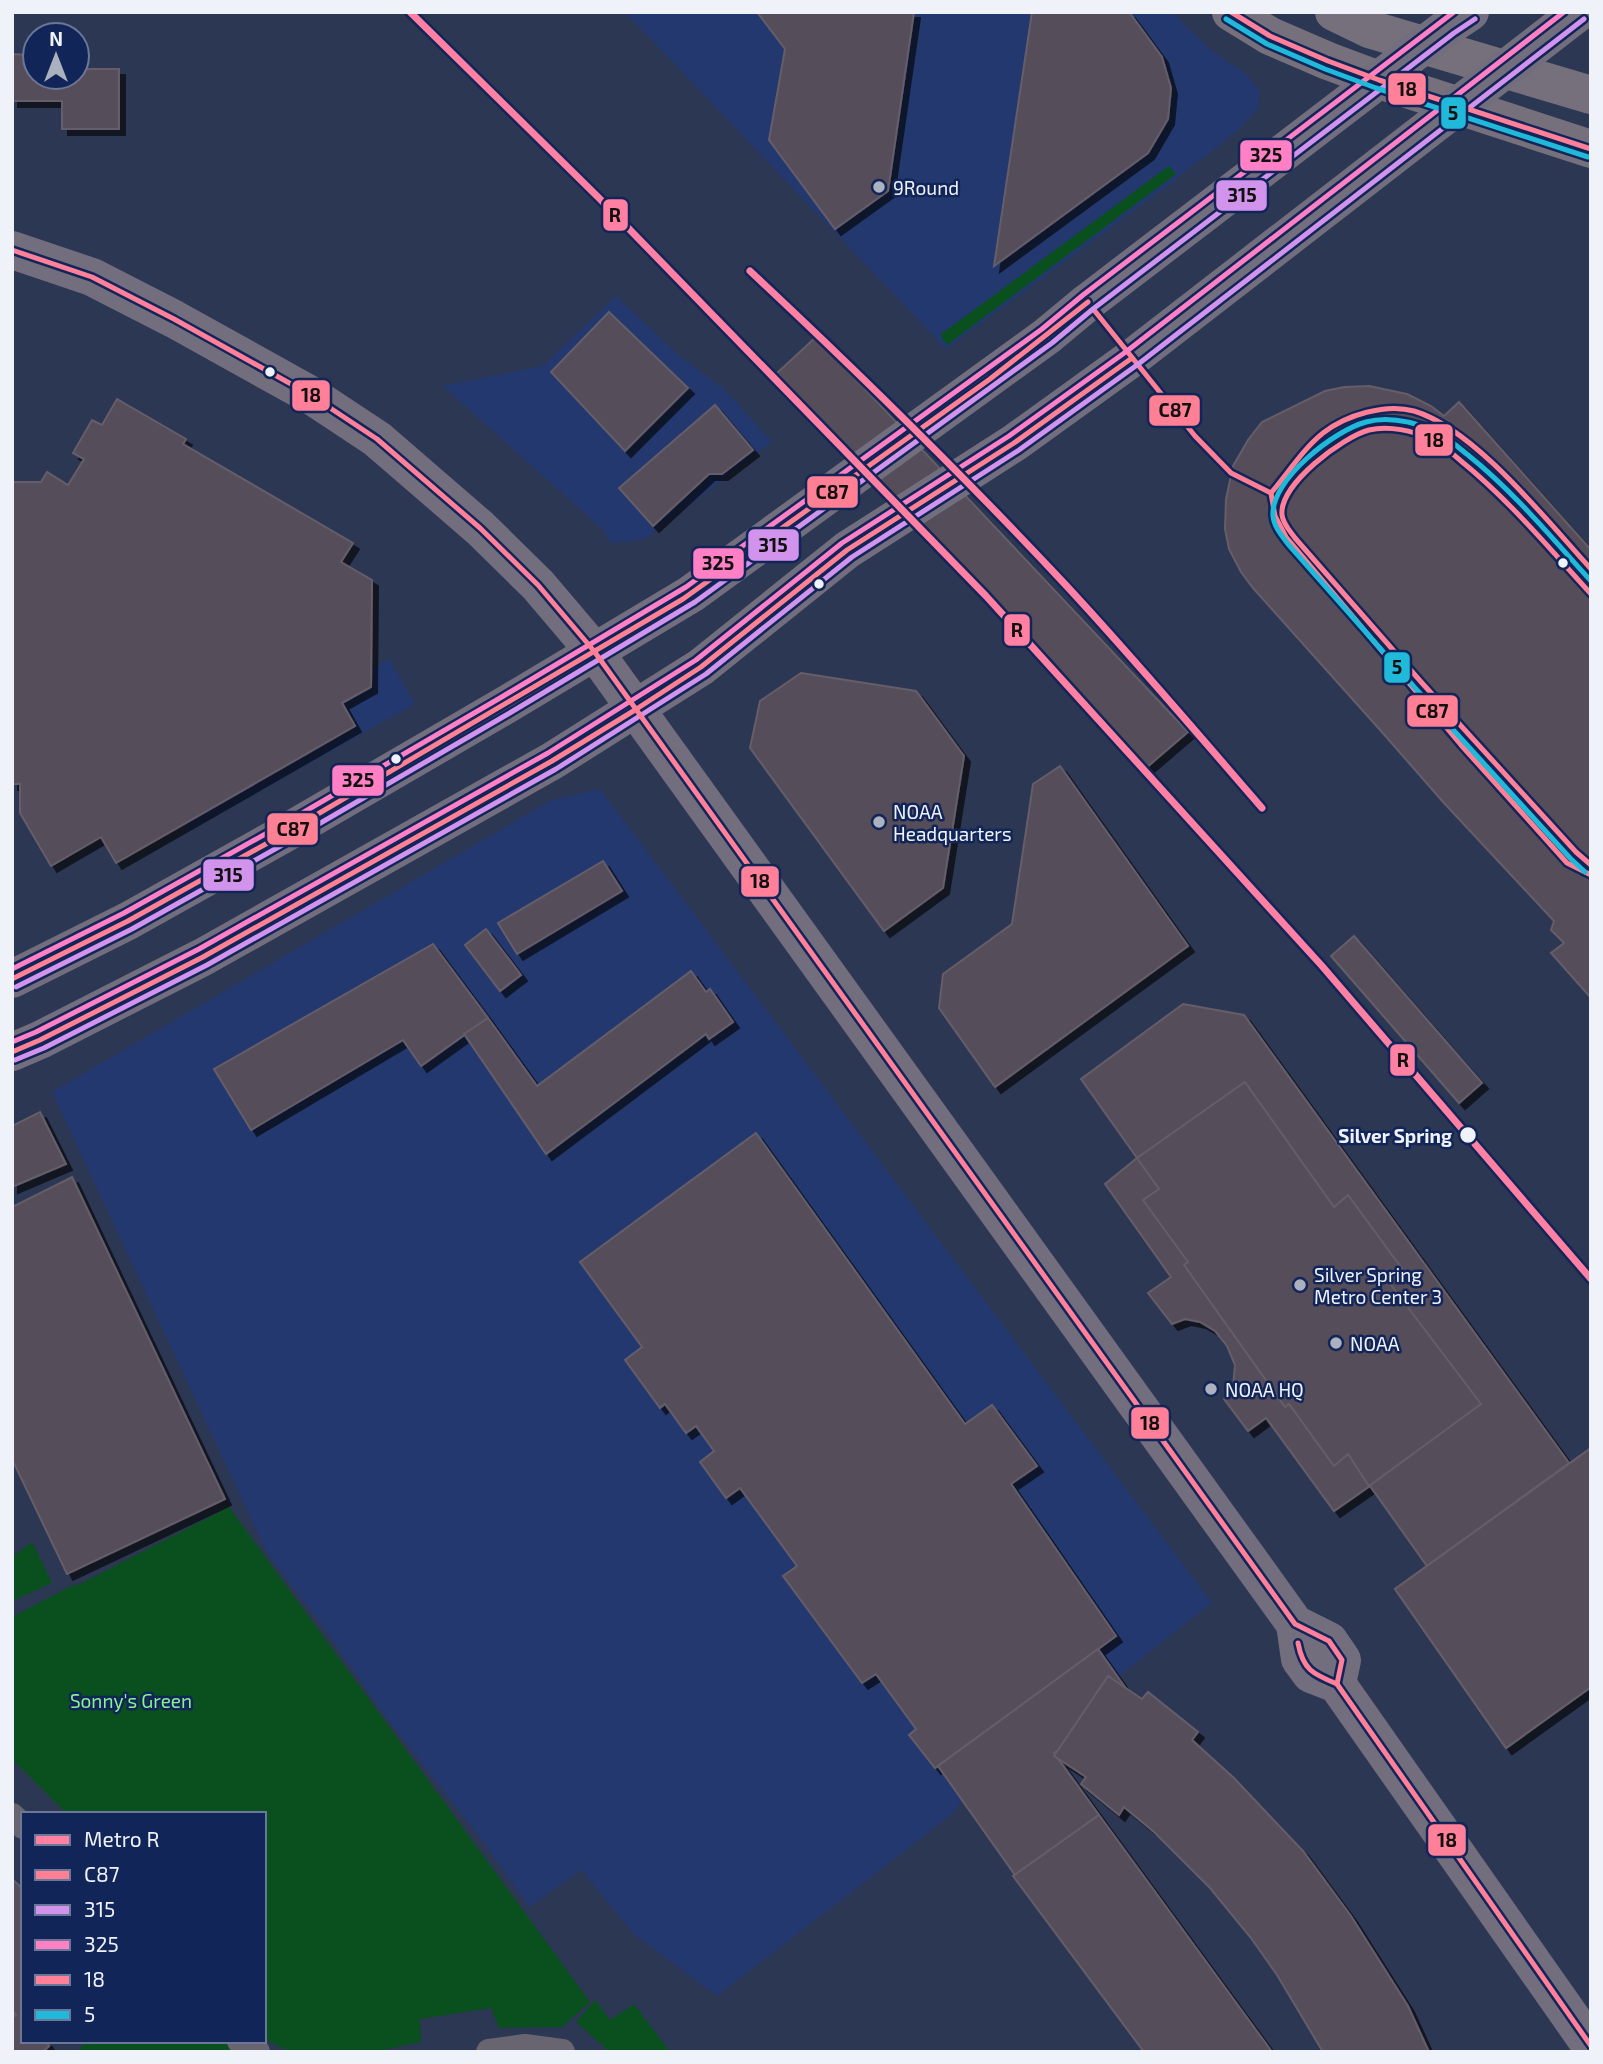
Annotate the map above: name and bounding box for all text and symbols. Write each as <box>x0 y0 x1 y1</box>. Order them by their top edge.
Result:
north arrow <box>21 21 91 91</box>
text: N <box>49 27 63 50</box>
line badge: 18 <box>1387 72 1427 106</box>
text: 18 <box>1397 77 1417 100</box>
line badge: 5 <box>1440 96 1467 130</box>
text: 5 <box>1448 101 1458 124</box>
line badge: 325 <box>1239 139 1293 172</box>
text: 325 <box>1250 143 1282 166</box>
place label: 9Round <box>893 176 959 199</box>
marker: 9Round <box>871 179 887 195</box>
line badge: 315 <box>1215 179 1268 212</box>
text: 315 <box>1227 183 1257 206</box>
line badge: R <box>602 198 629 232</box>
text: R <box>609 203 621 226</box>
unlabelled marker <box>263 365 277 379</box>
line badge: 18 <box>291 379 331 412</box>
text: 18 <box>301 383 321 406</box>
line badge: C87 <box>1148 394 1201 427</box>
text: C87 <box>1158 398 1192 421</box>
line badge: 18 <box>1414 423 1454 457</box>
text: 18 <box>1424 428 1444 451</box>
line badge: C87 <box>806 475 859 509</box>
text: C87 <box>815 480 849 503</box>
line badge: 315 <box>747 528 800 562</box>
text: 315 <box>758 533 788 556</box>
line badge: 325 <box>692 547 745 580</box>
text: 325 <box>702 551 734 574</box>
unlabelled marker <box>1556 556 1570 570</box>
unlabelled marker <box>812 577 826 591</box>
line badge: R <box>1003 613 1031 647</box>
text: R <box>1011 618 1023 641</box>
line badge: 5 <box>1383 651 1411 684</box>
text: 5 <box>1392 655 1402 678</box>
line badge: C87 <box>1406 694 1459 728</box>
text: C87 <box>1415 699 1449 722</box>
unlabelled marker <box>389 752 403 766</box>
line badge: 325 <box>331 764 385 797</box>
text: 325 <box>342 768 374 791</box>
place label: NOAA Headquarters <box>893 800 1012 845</box>
line badge: C87 <box>266 812 319 846</box>
marker: NOAA Headquarters <box>871 814 887 830</box>
text: C87 <box>276 817 310 840</box>
line badge: 315 <box>202 858 255 892</box>
text: 315 <box>213 863 243 886</box>
line badge: 18 <box>740 865 780 898</box>
text: 18 <box>750 869 770 892</box>
line badge: R <box>1389 1043 1416 1077</box>
text: R <box>1397 1048 1409 1071</box>
place label: Silver Spring <box>1338 1124 1452 1147</box>
marker: Silver Spring <box>1458 1125 1478 1145</box>
place label: Silver Spring Metro Center 3 <box>1314 1263 1442 1308</box>
marker: Silver Spring Metro Center 3 <box>1292 1277 1308 1293</box>
place label: NOAA <box>1350 1332 1400 1355</box>
marker: NOAA <box>1328 1335 1344 1351</box>
place label: NOAA HQ <box>1225 1378 1304 1401</box>
marker: NOAA HQ <box>1203 1381 1219 1397</box>
line badge: 18 <box>1130 1406 1170 1440</box>
text: 18 <box>1140 1411 1160 1434</box>
park label: Sonny's Green <box>70 1689 192 1712</box>
legend <box>21 1812 266 2043</box>
line badge: 18 <box>1427 1823 1467 1857</box>
text: Metro R <box>84 1826 159 1851</box>
text: 18 <box>1437 1828 1457 1851</box>
text: C87 <box>84 1861 120 1886</box>
text: 315 <box>84 1896 115 1921</box>
text: 325 <box>84 1931 119 1956</box>
text: 18 <box>84 1966 105 1991</box>
text: 5 <box>84 2001 95 2026</box>

